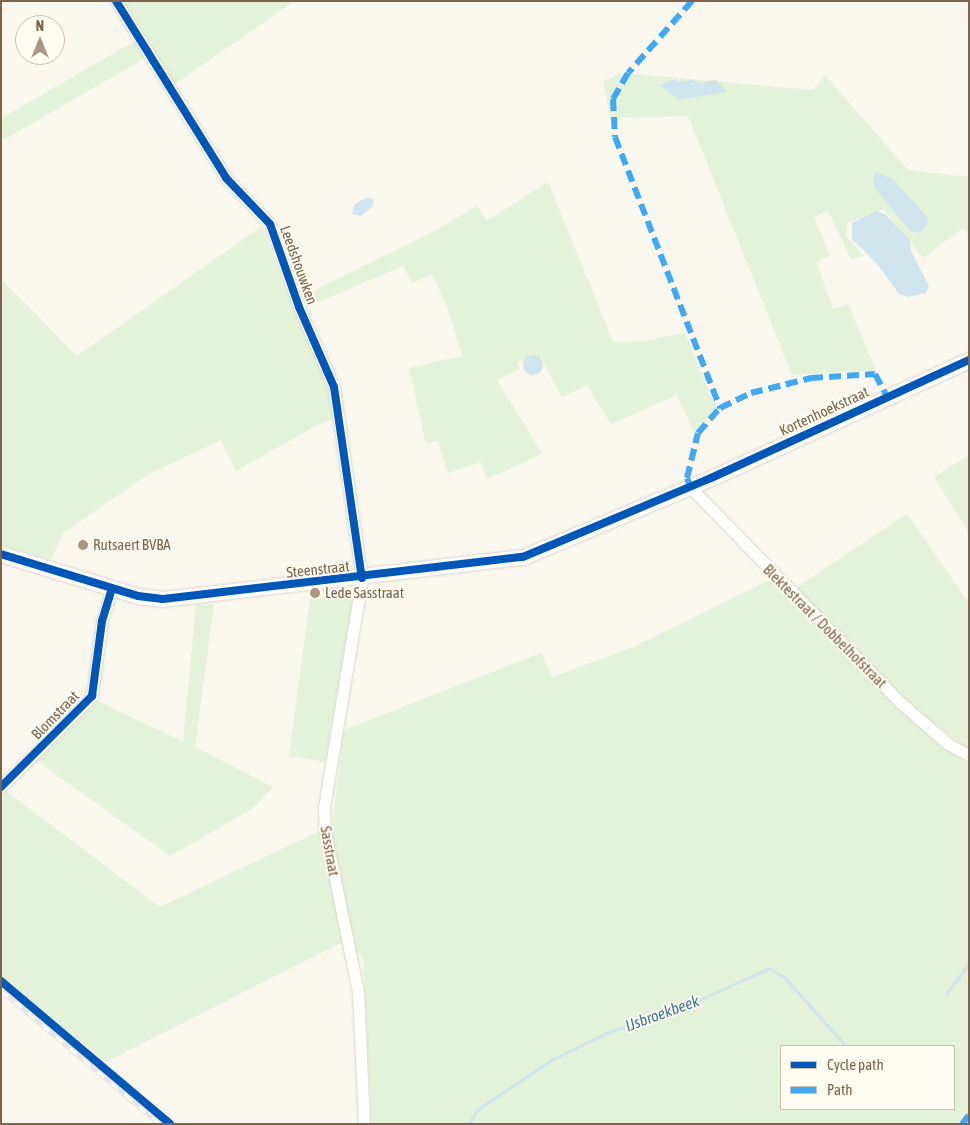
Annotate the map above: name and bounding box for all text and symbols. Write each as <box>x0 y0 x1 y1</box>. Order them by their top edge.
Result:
north arrow <box>15 15 65 65</box>
text: N <box>36 18 44 34</box>
street label: Leedshouwken <box>276 223 322 307</box>
street label: Kortenhoekstraat <box>777 382 871 440</box>
place label: Rutsaert BVBA <box>93 536 171 554</box>
marker: Rutsaert BVBA <box>77 539 89 551</box>
street label: Steenstraat <box>286 557 350 581</box>
street label: Blektestraat / Dobbelhofstraat <box>759 560 891 692</box>
place label: Lede Sasstraat <box>325 584 404 602</box>
marker: Lede Sasstraat <box>309 587 321 599</box>
street label: Blomstraat <box>27 687 83 743</box>
street label: Sasstraat <box>317 825 343 877</box>
water label: IJsbroekbeek <box>622 991 702 1035</box>
legend <box>780 1045 955 1110</box>
text: Cycle path <box>827 1056 884 1073</box>
text: Path <box>827 1081 853 1098</box>

